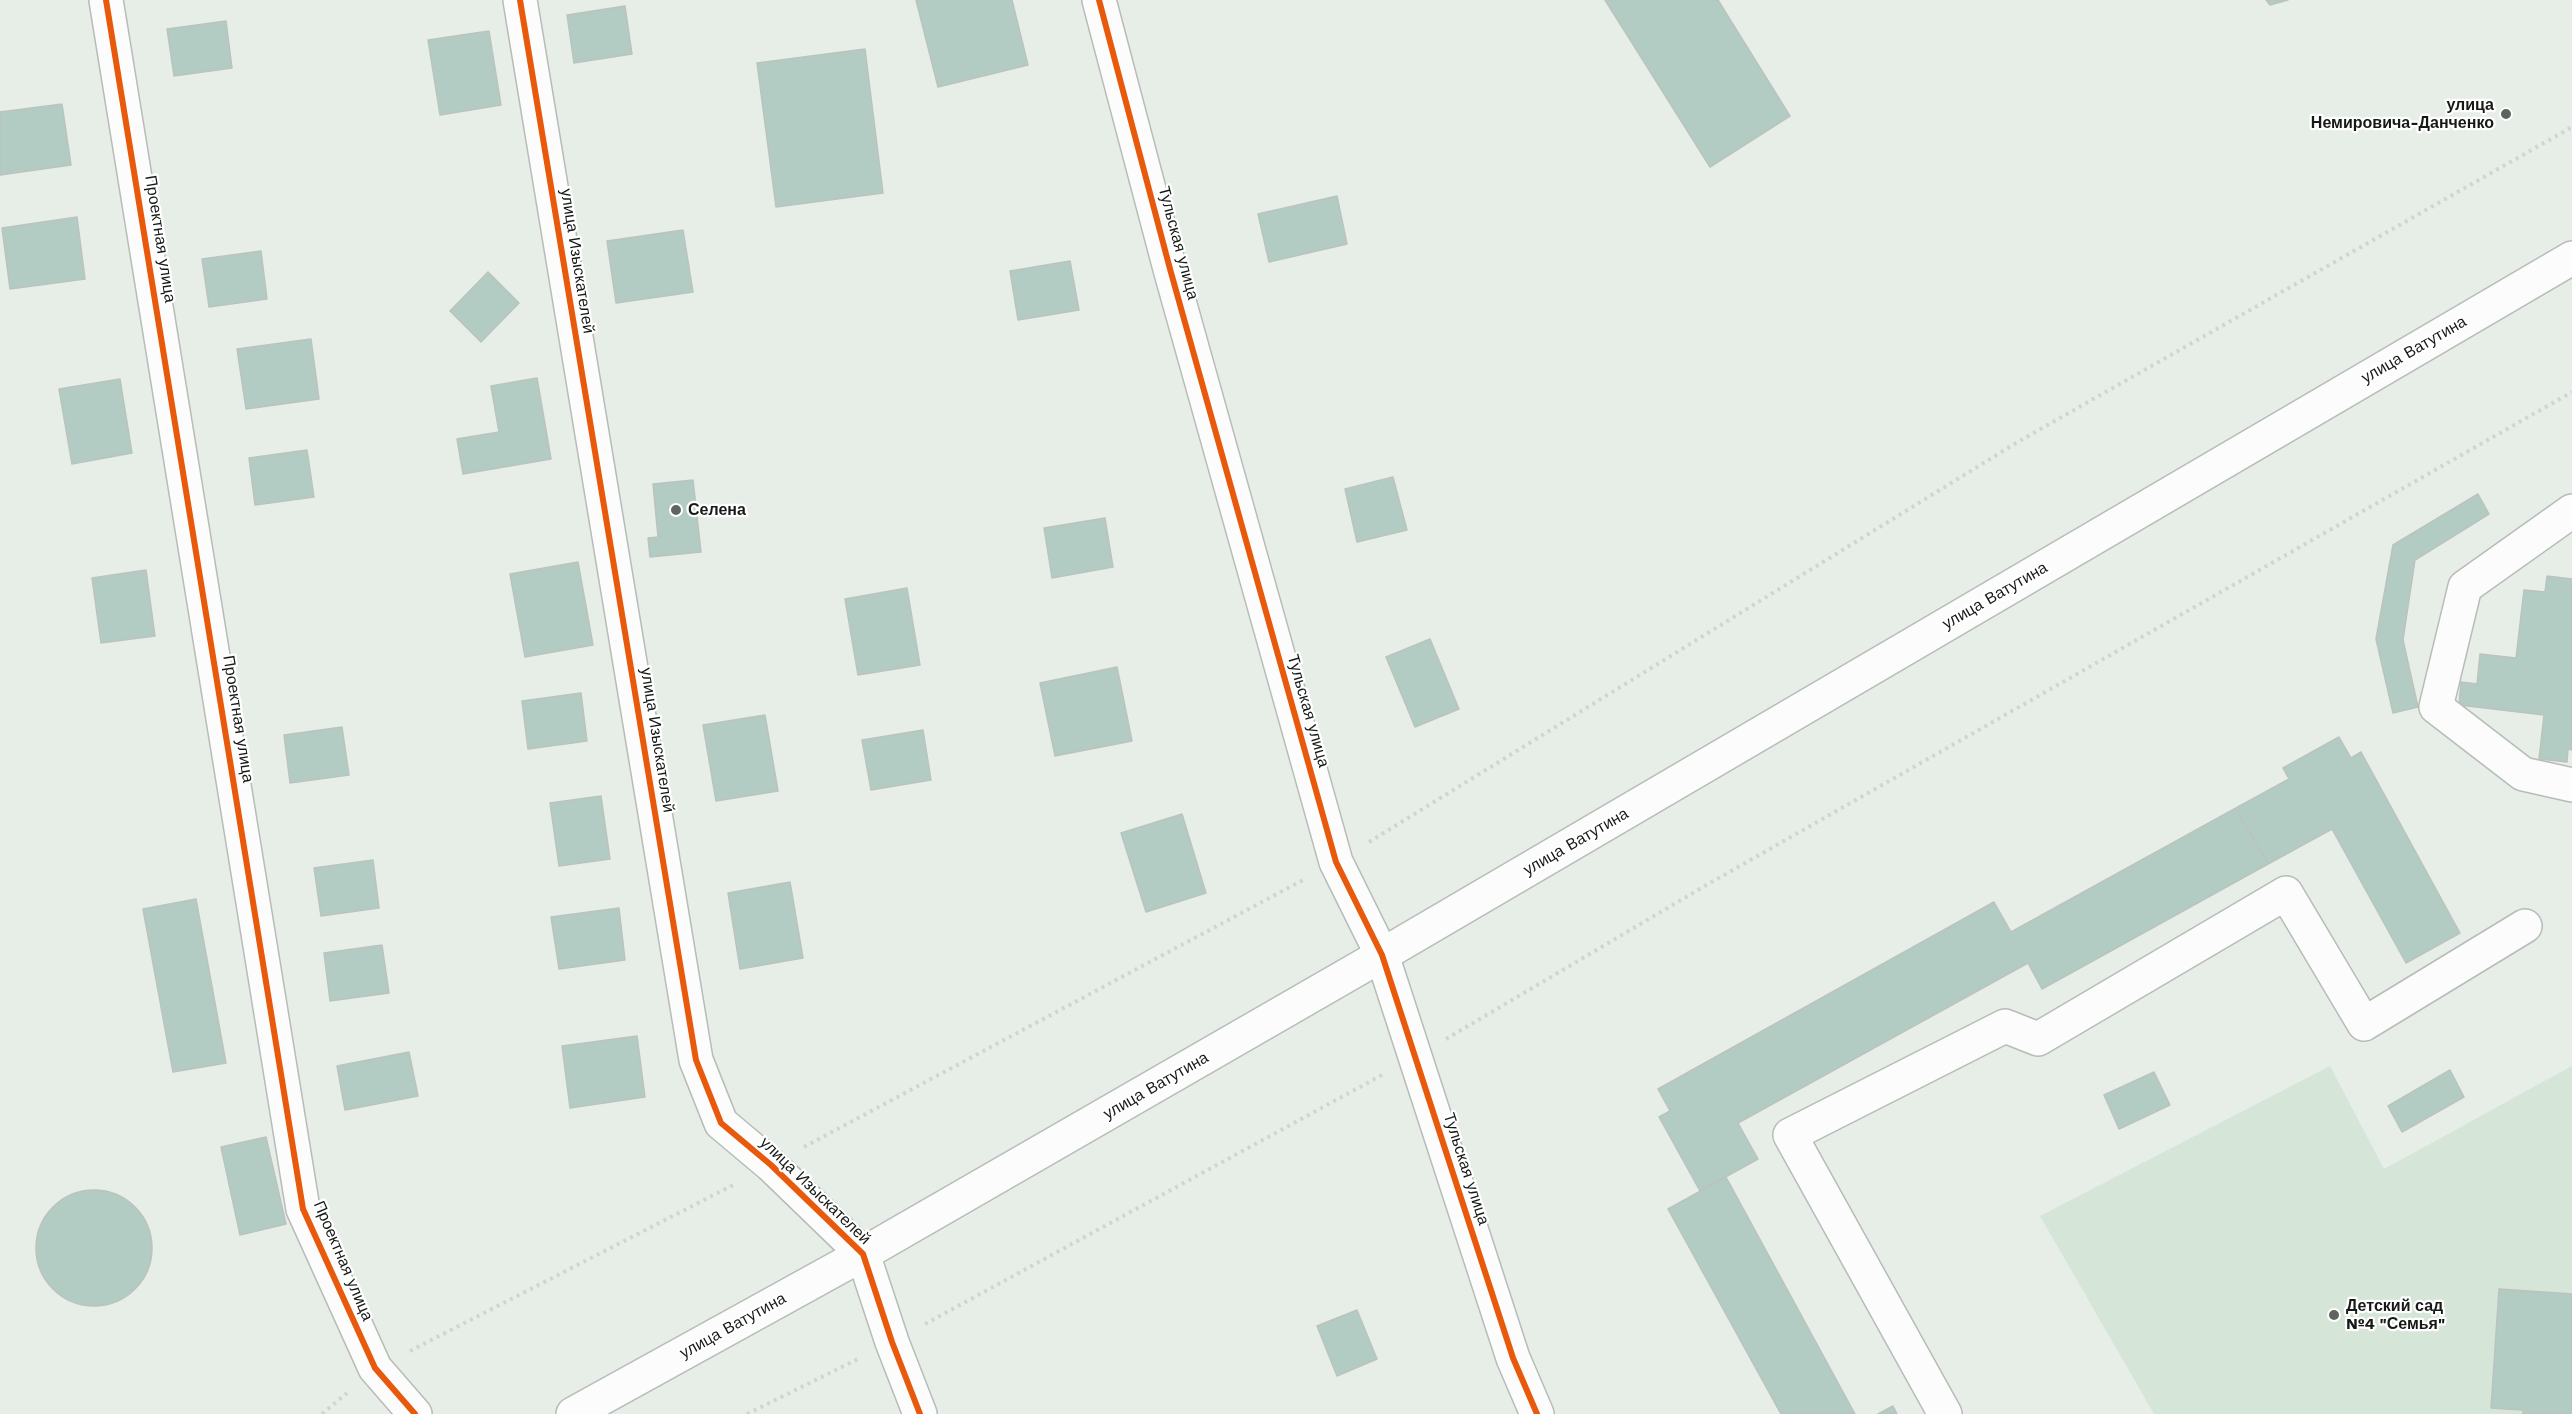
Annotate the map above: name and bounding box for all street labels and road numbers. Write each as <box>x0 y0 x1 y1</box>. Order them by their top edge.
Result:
street label: Проектная улица <box>140 174 180 304</box>
street label: Тульская улица <box>1154 184 1202 302</box>
street label: улица Изыскателей <box>556 187 598 335</box>
street label: улица Ватутина <box>2358 312 2470 388</box>
street label: улица Ватутина <box>1939 558 2051 634</box>
street label: Тульская улица <box>1283 652 1333 770</box>
street label: Проектная улица <box>218 654 258 784</box>
street label: улица Изыскателей <box>636 666 678 814</box>
street label: улица Ватутина <box>1520 804 1632 880</box>
street label: улица Ватутина <box>1100 1048 1212 1124</box>
street label: Тульская улица <box>1439 1111 1493 1227</box>
street label: улица Изыскателей <box>756 1133 874 1249</box>
street label: Проектная улица <box>309 1198 377 1324</box>
street label: улица Ватутина <box>677 1289 789 1363</box>

